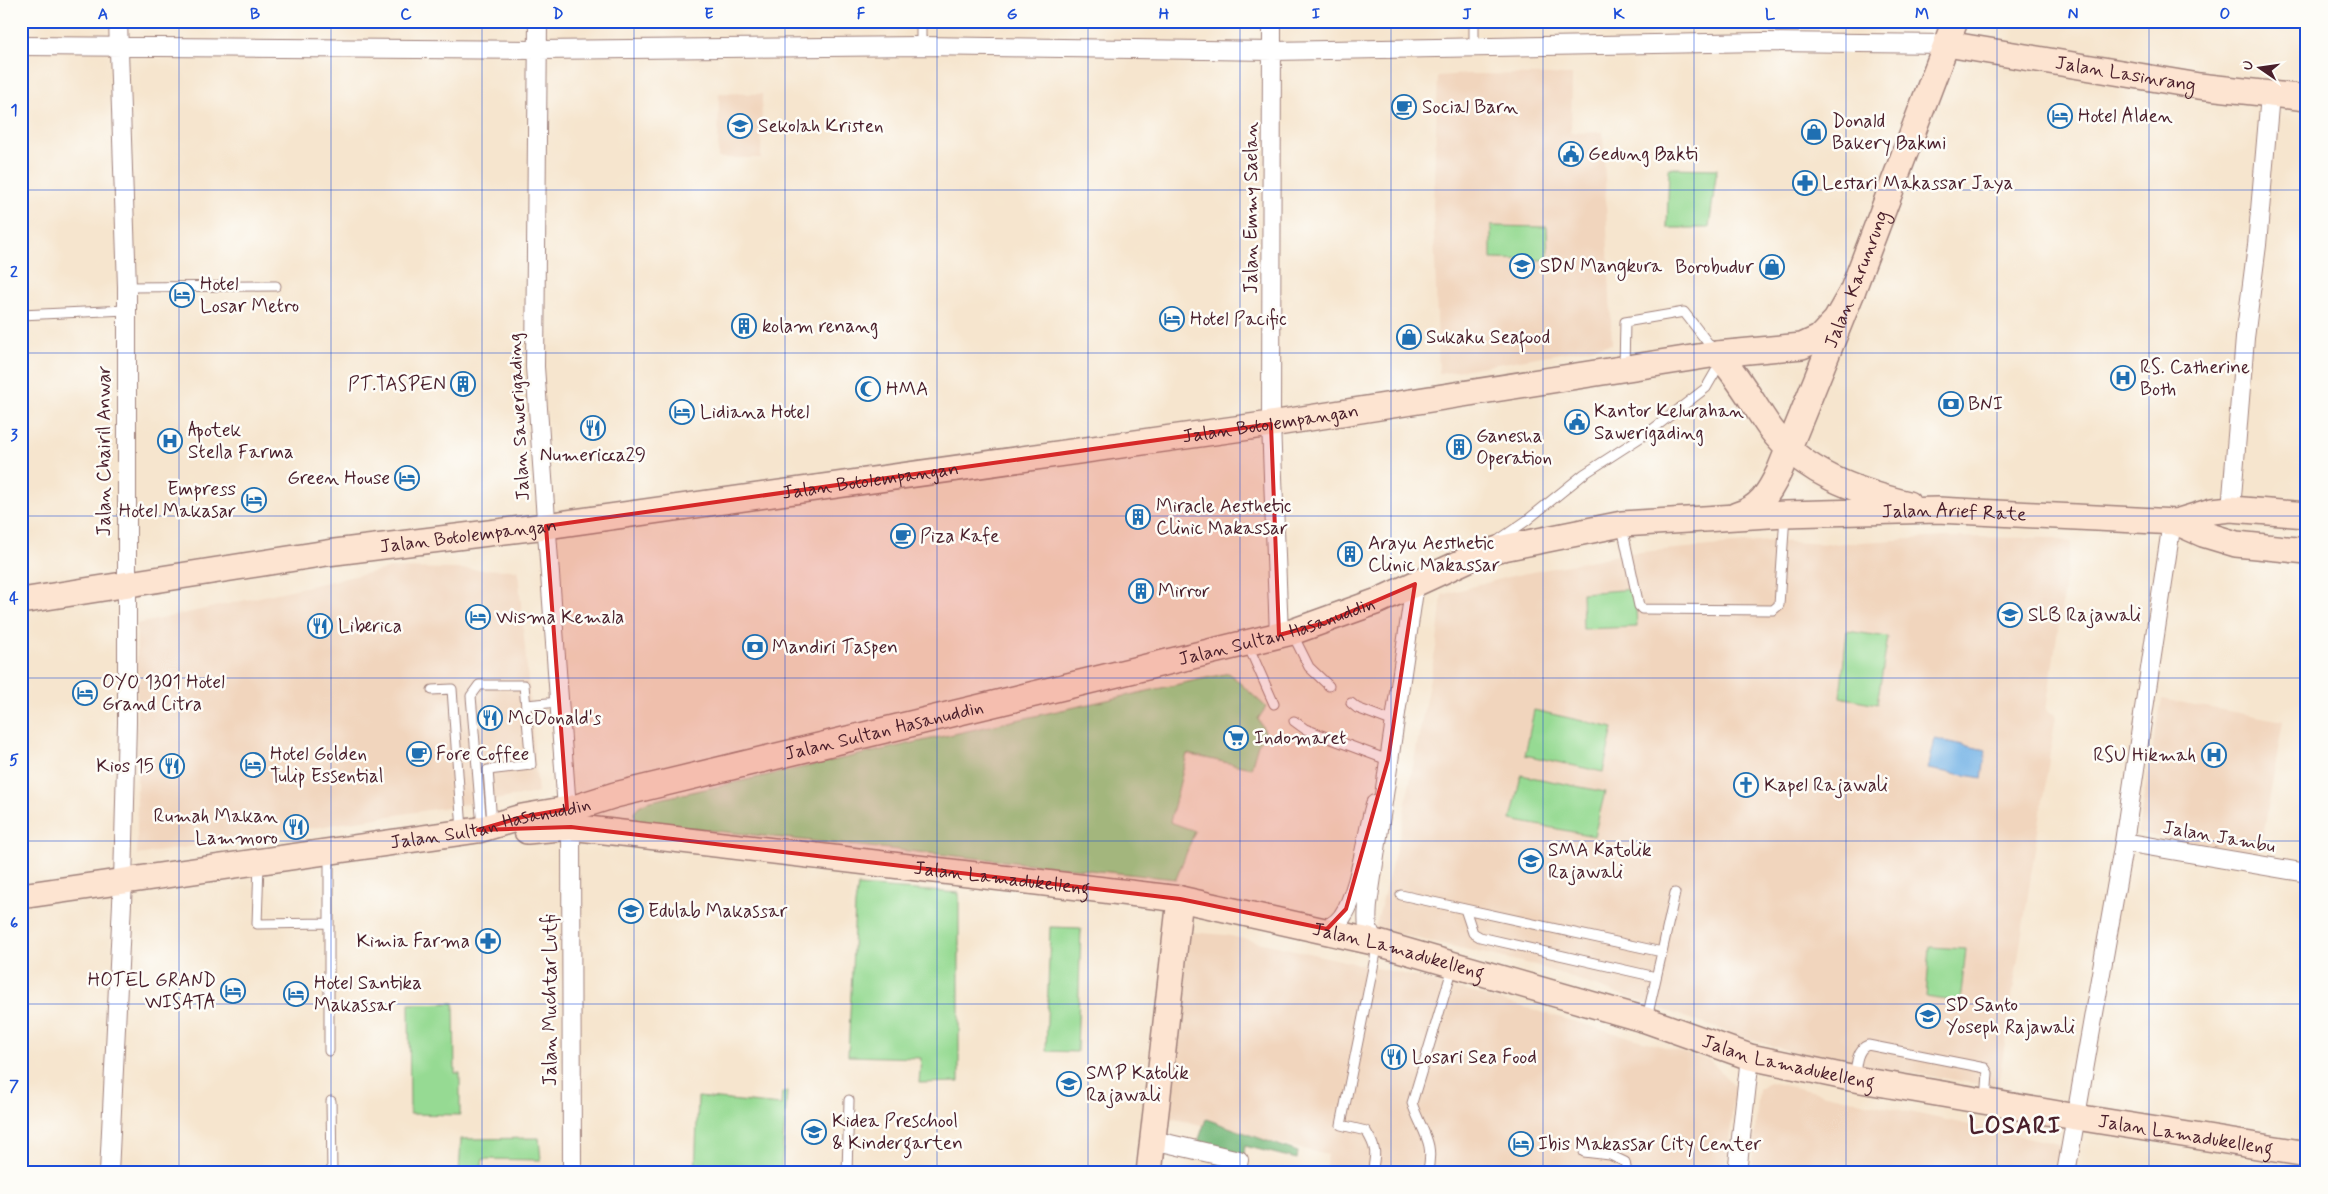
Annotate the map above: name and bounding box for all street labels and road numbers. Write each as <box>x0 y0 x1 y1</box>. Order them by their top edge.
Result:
street label: Jalan Lasinrang <box>2053 50 2198 100</box>
street label: Jalan Emmy Saelan <box>1239 122 1264 294</box>
street label: Jalan Karunrung <box>1818 207 1896 352</box>
street label: Jalan Sawerigading <box>502 332 537 502</box>
street label: Jalan Chairil Anwar <box>92 365 117 537</box>
street label: Jalan Botolempangan <box>1181 398 1360 449</box>
street label: Jalan Botolempangan <box>781 456 960 505</box>
street label: Jalan Arief Rate <box>1881 497 2027 527</box>
street label: Jalan Botolempangan <box>378 512 558 559</box>
street label: Jalan Sultan Hasanuddin <box>1176 591 1378 671</box>
street label: Jalan Sultan Hasanuddin <box>782 694 986 766</box>
street label: Jalan Sultan Hasanuddin <box>388 791 594 855</box>
street label: Jalan Jambu <box>2161 815 2277 859</box>
street label: Jalan Lamadukelleng <box>912 855 1091 904</box>
street label: Jalan Muchtar Lutfi <box>538 914 563 1086</box>
street label: Jalan Lamadukelleng <box>1310 916 1487 988</box>
street label: Jalan Lamadukelleng <box>1699 1028 1877 1098</box>
street label: Jalan Lamadukelleng <box>2096 1108 2275 1164</box>

